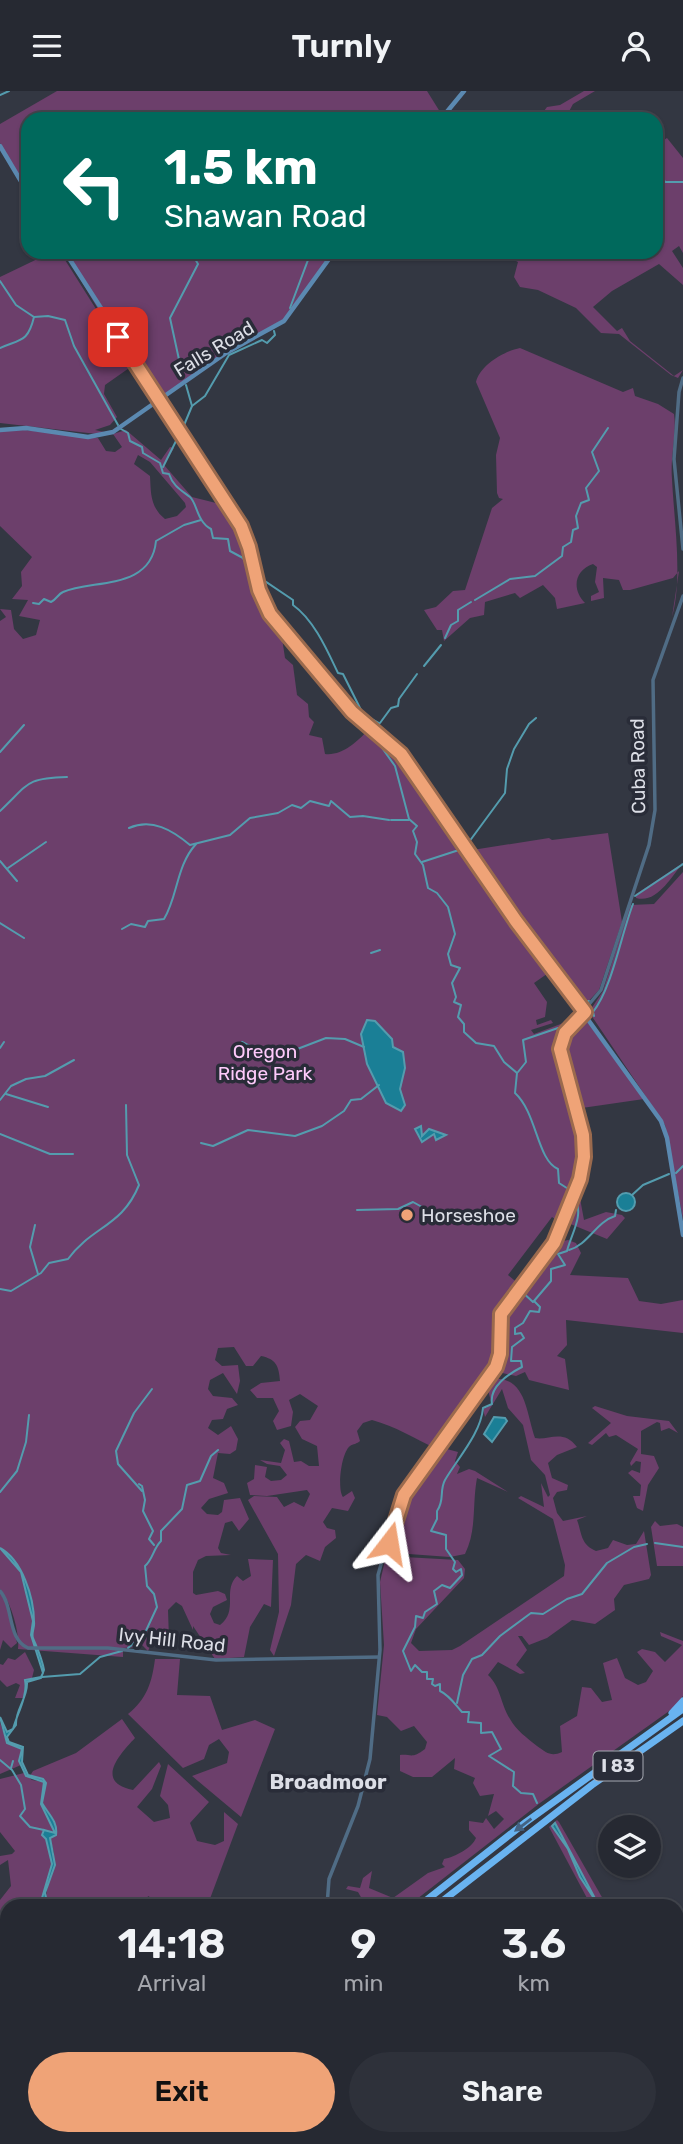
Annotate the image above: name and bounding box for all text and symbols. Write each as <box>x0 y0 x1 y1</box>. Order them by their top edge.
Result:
icon: menu <box>28 27 66 65</box>
text: Turnly <box>292 27 391 65</box>
icon: person <box>617 27 655 65</box>
text: 1.5 km <box>164 138 318 196</box>
icon: left <box>49 140 140 231</box>
text: Shawan Road <box>164 197 367 235</box>
pin <box>88 307 148 367</box>
street label: Falls Road <box>170 316 258 382</box>
icon: arrive <box>99 318 137 356</box>
street label: Cuba Road <box>626 718 650 814</box>
park label: Oregon Ridge Park <box>218 1040 312 1085</box>
place label: Horseshoe <box>421 1204 516 1227</box>
marker: Horseshoe <box>399 1207 415 1223</box>
position arrow <box>352 1506 426 1580</box>
street label: Ivy Hill Road <box>117 1623 227 1657</box>
road number: I 83 <box>594 1751 642 1781</box>
district label: Broadmoor <box>269 1769 387 1794</box>
map controls <box>598 1815 661 1878</box>
button: layers <box>598 1815 661 1878</box>
one-way arrow <box>514 1818 533 1832</box>
text: 14:18 <box>118 1919 226 1969</box>
text: 9 <box>350 1919 377 1969</box>
text: 3.6 <box>501 1919 566 1969</box>
text: Arrival <box>137 1969 206 1997</box>
text: min <box>343 1969 383 1997</box>
text: km <box>518 1969 550 1997</box>
button: Exit <box>28 2052 335 2132</box>
button: Share <box>349 2052 656 2132</box>

